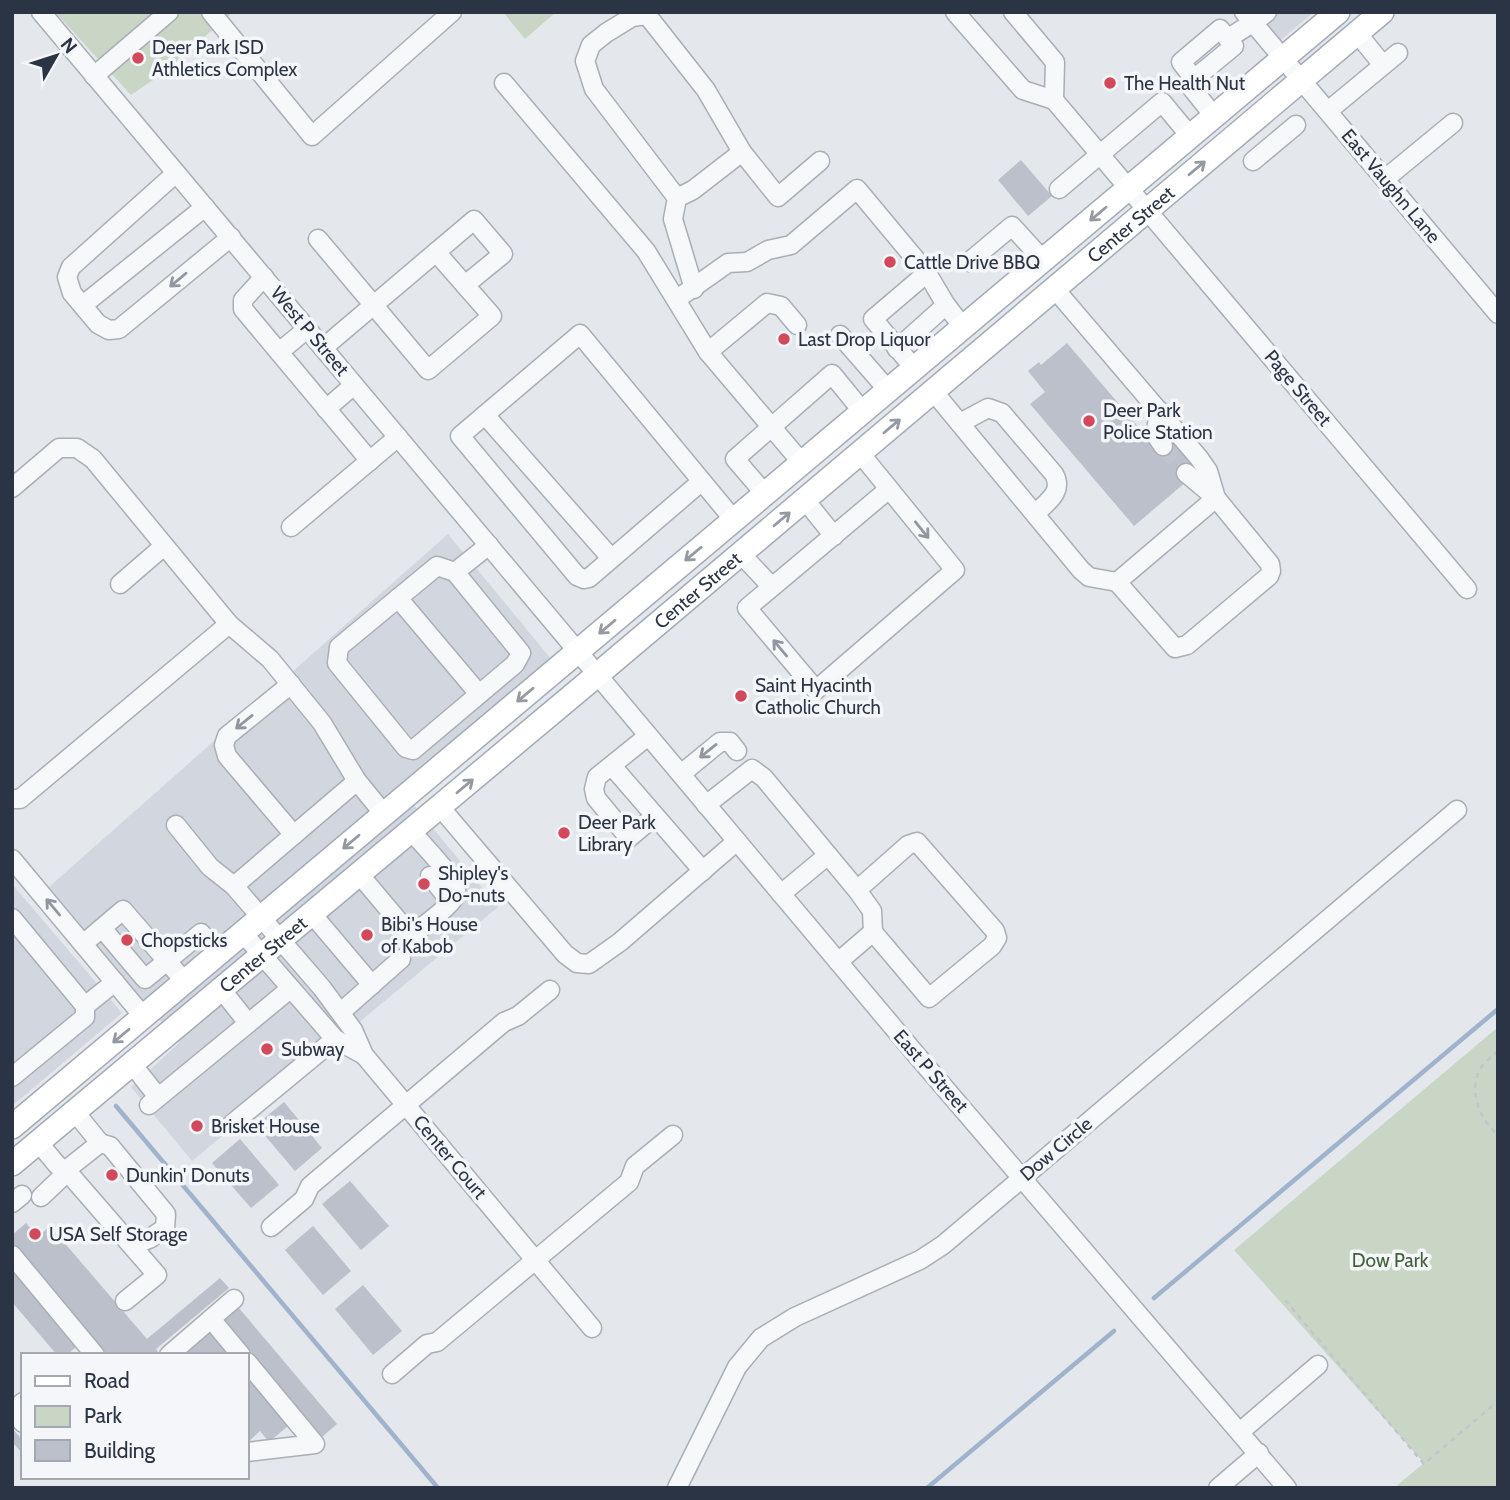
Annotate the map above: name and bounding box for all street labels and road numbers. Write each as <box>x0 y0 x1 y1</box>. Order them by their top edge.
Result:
street label: East Vaughn Lane <box>1337 124 1446 248</box>
street label: Center Street <box>1082 181 1179 268</box>
street label: West P Street <box>266 282 354 381</box>
street label: Page Street <box>1260 345 1337 431</box>
street label: Center Street <box>649 546 746 633</box>
street label: Center Street <box>215 911 312 997</box>
street label: East P Street <box>889 1025 974 1118</box>
street label: Center Court <box>408 1110 492 1204</box>
street label: Dow Circle <box>1015 1112 1097 1186</box>

